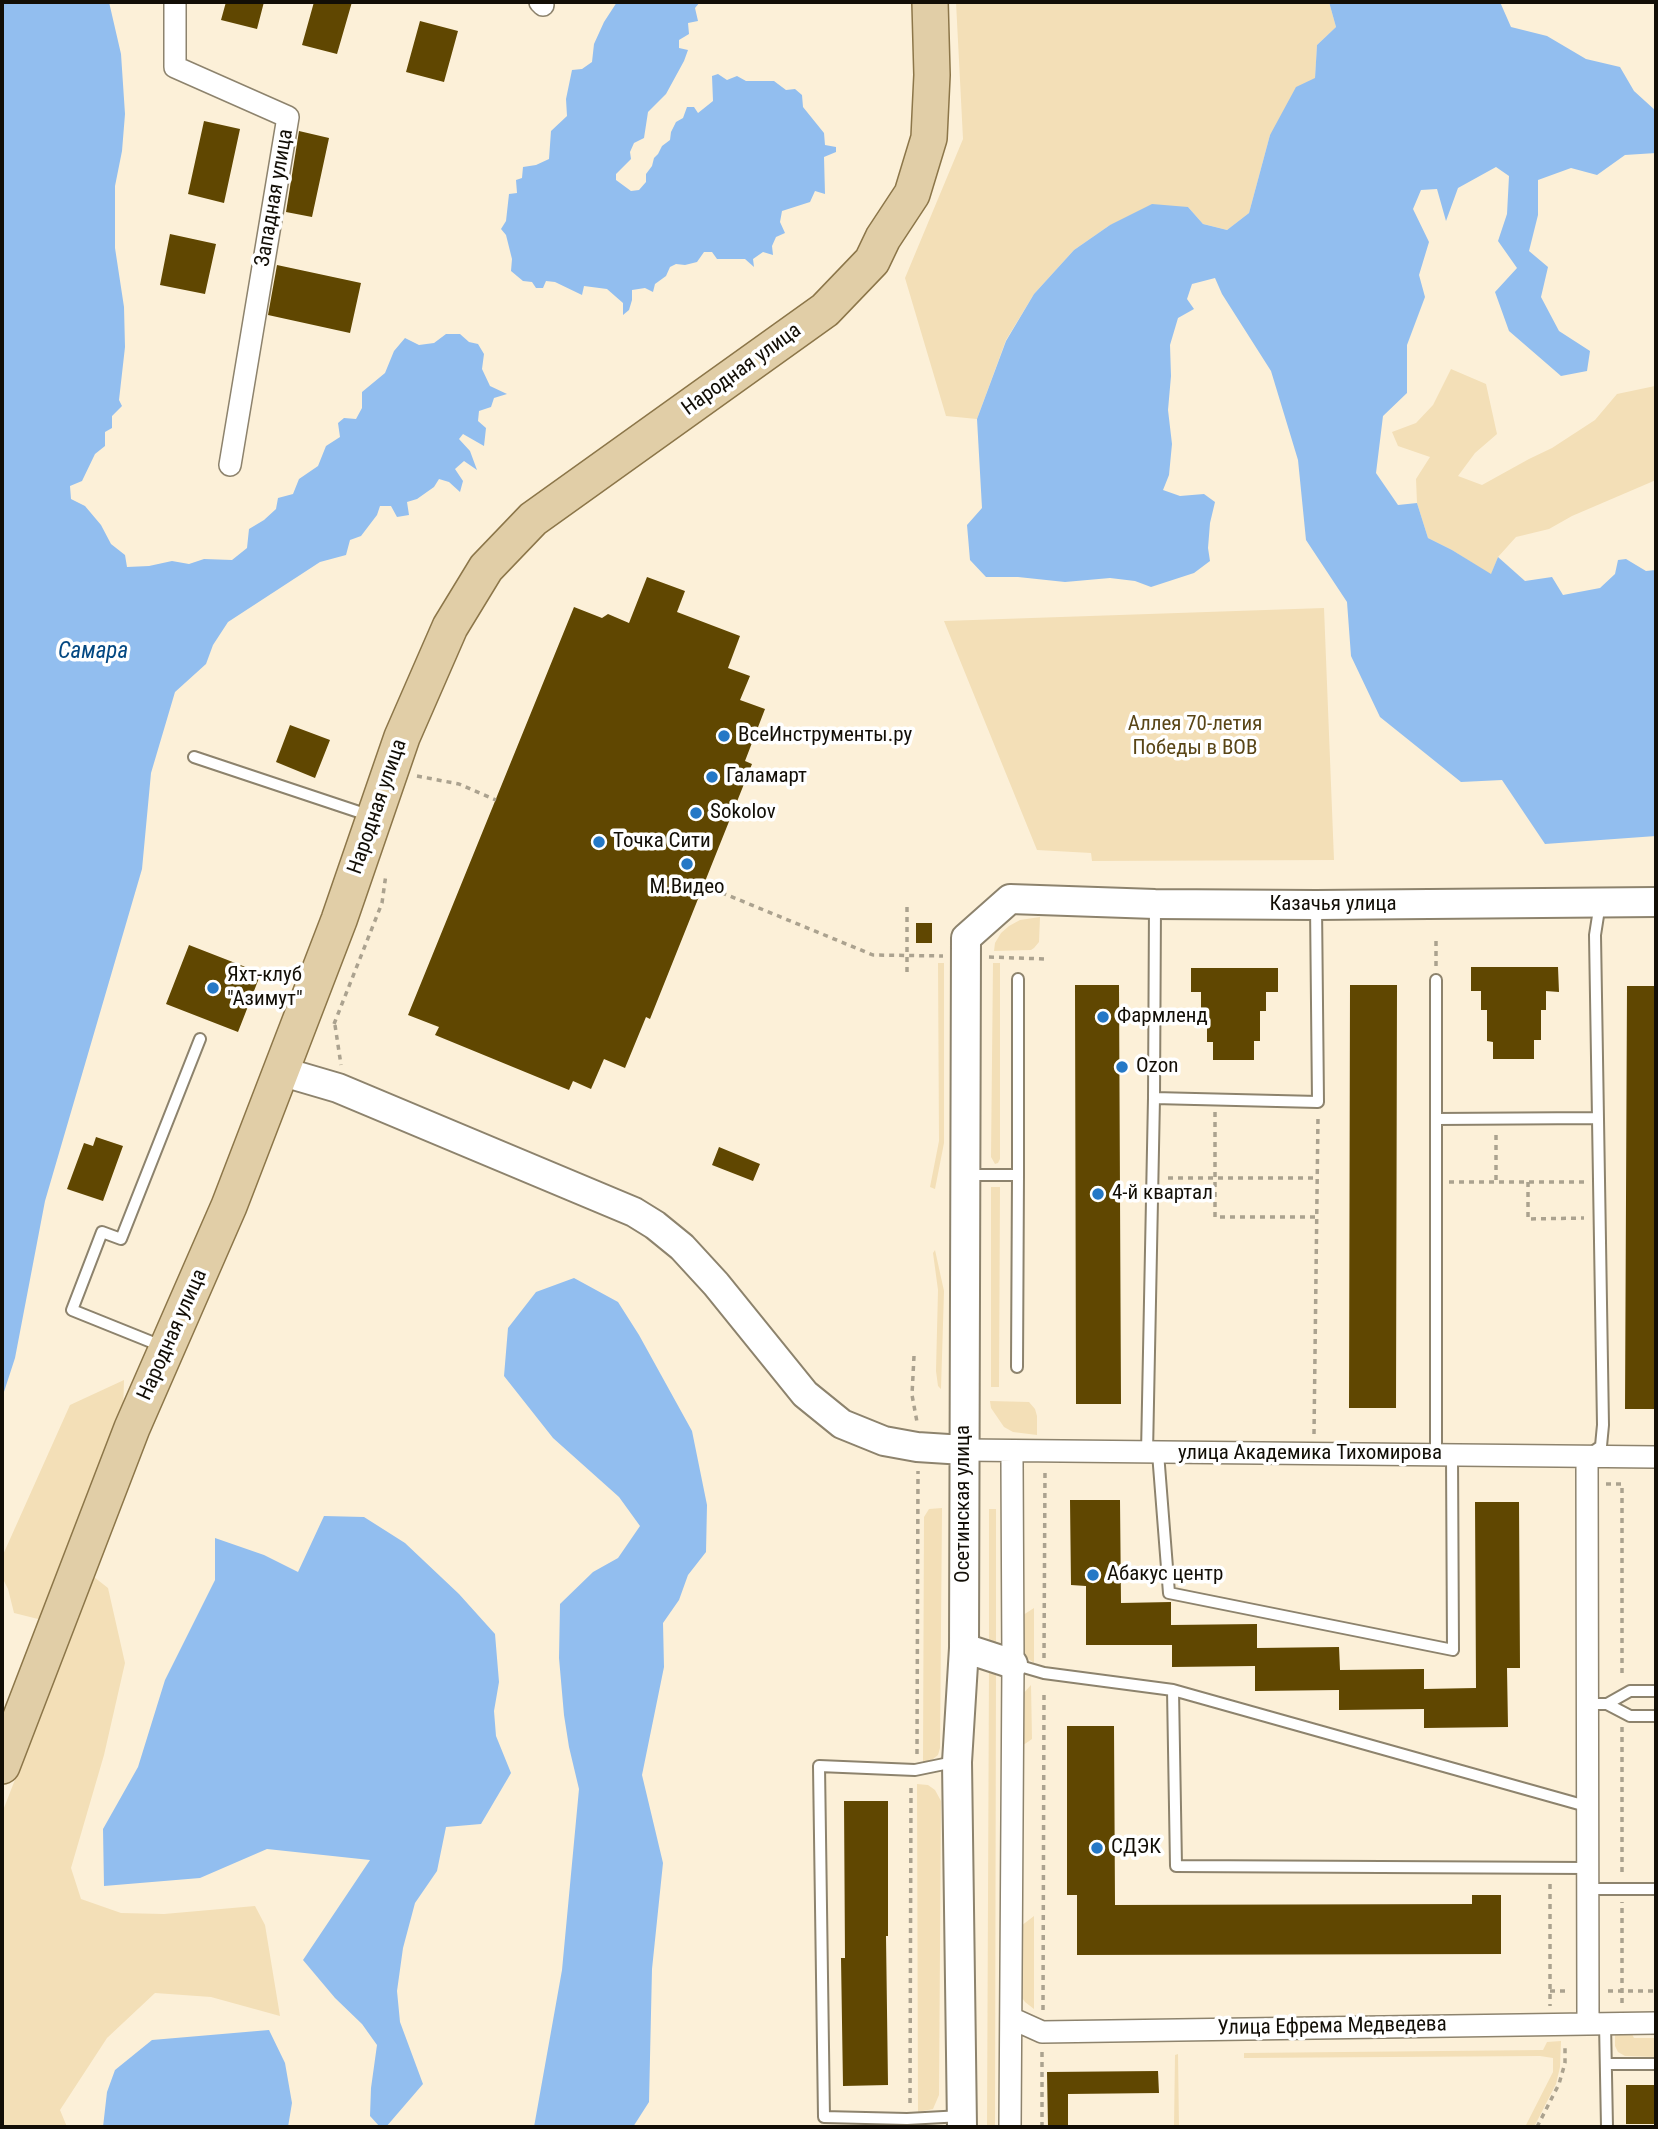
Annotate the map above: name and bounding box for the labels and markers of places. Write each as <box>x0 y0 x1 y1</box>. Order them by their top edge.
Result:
place label: ВсеИнструменты.ру <box>738 723 912 749</box>
marker: ВсеИнструменты.ру <box>716 728 732 744</box>
place label: Галамарт <box>726 764 807 790</box>
marker: Галамарт <box>704 769 720 785</box>
place label: Sokolov <box>710 800 776 826</box>
marker: Sokolov <box>688 805 704 821</box>
place label: Точка Сити <box>613 829 711 855</box>
marker: Точка Сити <box>591 834 607 850</box>
marker: М.Видео <box>679 856 695 872</box>
place label: М.Видео <box>649 875 725 901</box>
place label: Яхт-клуб "Азимут" <box>227 963 303 1013</box>
marker: Яхт-клуб "Азимут" <box>205 980 221 996</box>
place label: Фармленд <box>1117 1004 1208 1030</box>
marker: Фармленд <box>1095 1009 1111 1025</box>
place label: Ozon <box>1136 1054 1178 1080</box>
marker: Ozon <box>1114 1059 1130 1075</box>
place label: 4-й квартал <box>1112 1181 1213 1207</box>
marker: 4-й квартал <box>1090 1186 1106 1202</box>
place label: Абакус центр <box>1107 1562 1223 1588</box>
marker: Абакус центр <box>1085 1567 1101 1583</box>
place label: СДЭК <box>1111 1835 1161 1861</box>
marker: СДЭК <box>1089 1840 1105 1856</box>

